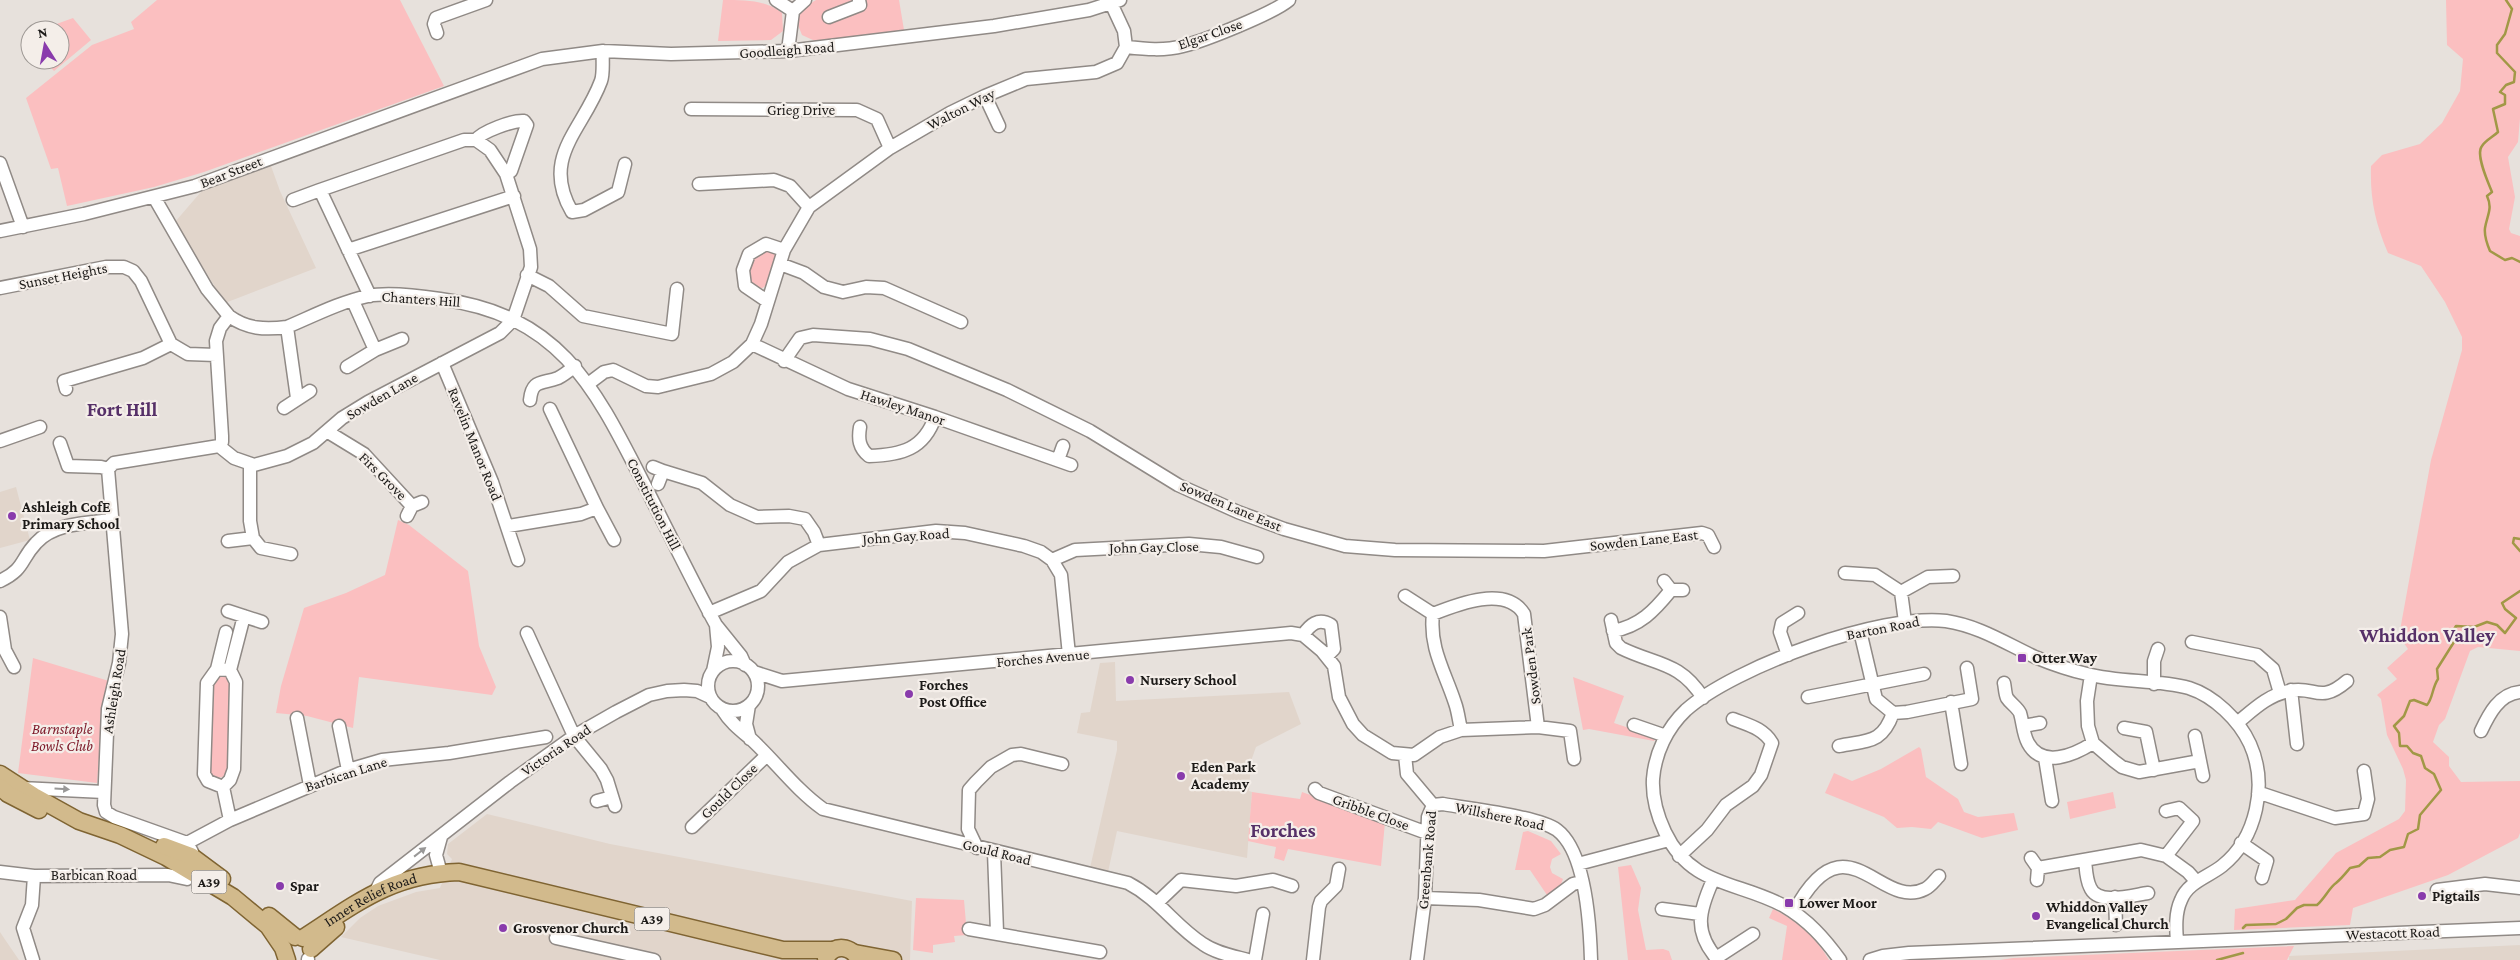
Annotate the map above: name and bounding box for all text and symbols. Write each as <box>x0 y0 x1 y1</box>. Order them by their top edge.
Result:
street label: Elgar Close <box>1176 15 1245 53</box>
north arrow <box>20 20 70 70</box>
text: N <box>36 23 49 41</box>
street label: Goodleigh Road <box>739 39 835 62</box>
street label: Walton Way <box>924 85 998 134</box>
street label: Grieg Drive <box>767 102 835 119</box>
street label: Bear Street <box>198 153 265 191</box>
street label: Sunset Heights <box>17 260 109 293</box>
street label: Chanters Hill <box>381 288 461 310</box>
street label: Sowden Lane <box>343 369 421 423</box>
street label: Ravelin Manor Road <box>445 385 505 503</box>
street label: Hawley Manor <box>858 386 948 429</box>
district label: Fort Hill <box>87 398 157 420</box>
street label: Firs Grove <box>356 449 410 503</box>
street label: Constitution Hill <box>624 455 684 553</box>
street label: Sowden Lane East <box>1178 477 1285 535</box>
place label: Ashleigh CofE Primary School <box>21 499 120 532</box>
marker: Ashleigh CofE Primary School <box>6 510 18 522</box>
street label: John Gay Road <box>860 525 950 548</box>
street label: Sowden Lane East <box>1589 526 1700 554</box>
street label: John Gay Close <box>1107 538 1199 557</box>
street label: Barton Road <box>1845 613 1921 643</box>
district label: Whiddon Valley <box>2358 624 2495 646</box>
street label: Sowden Park <box>1518 626 1544 705</box>
street label: Forches Avenue <box>996 646 1091 670</box>
street label: Ashleigh Road <box>99 647 130 735</box>
place label: Otter Way <box>2032 650 2098 666</box>
marker: Otter Way <box>2016 652 2028 664</box>
place label: Nursery School <box>1140 672 1237 688</box>
marker: Nursery School <box>1124 674 1136 686</box>
place label: Forches Post Office <box>919 677 987 710</box>
marker: Forches Post Office <box>903 688 915 700</box>
park label: Barnstaple Bowls Club <box>31 721 93 754</box>
street label: Victoria Road <box>518 721 594 779</box>
street label: Barbican Lane <box>303 753 389 795</box>
place label: Eden Park Academy <box>1190 759 1256 792</box>
street label: Gould Close <box>697 760 761 822</box>
marker: Eden Park Academy <box>1175 770 1187 782</box>
one-way arrow <box>55 786 71 794</box>
street label: Gribble Close <box>1331 791 1412 833</box>
street label: Willshere Road <box>1454 799 1546 833</box>
street label: Greenbank Road <box>1415 810 1439 910</box>
district label: Forches <box>1250 819 1316 841</box>
street label: Gould Road <box>961 836 1033 868</box>
one-way arrow <box>413 847 426 858</box>
street label: Barbican Road <box>51 867 137 883</box>
road number: A39 <box>192 870 226 894</box>
street label: Inner Relief Road <box>321 870 419 930</box>
place label: Spar <box>290 878 319 894</box>
marker: Spar <box>274 880 286 892</box>
place label: Pigtails <box>2432 888 2480 904</box>
marker: Pigtails <box>2416 890 2428 902</box>
place label: Lower Moor <box>1799 895 1877 911</box>
marker: Lower Moor <box>1783 897 1795 909</box>
place label: Whiddon Valley Evangelical Church <box>2045 899 2169 932</box>
road number: A39 <box>634 908 670 931</box>
marker: Whiddon Valley Evangelical Church <box>2030 910 2042 922</box>
place label: Grosvenor Church <box>513 920 629 936</box>
marker: Grosvenor Church <box>497 922 509 934</box>
street label: Westacott Road <box>2346 923 2440 943</box>

